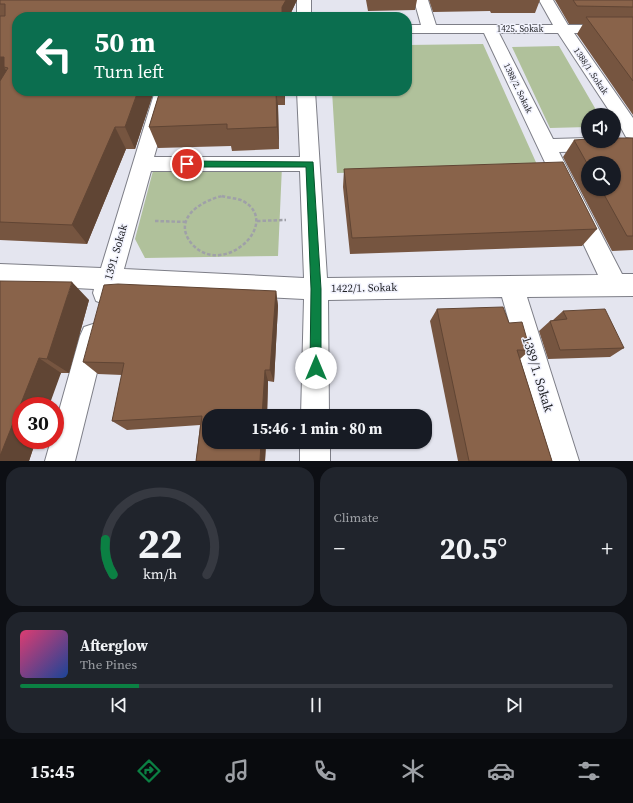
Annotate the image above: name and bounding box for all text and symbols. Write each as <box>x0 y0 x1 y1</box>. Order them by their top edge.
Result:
text: 50 m <box>94 23 156 61</box>
street label: 1425. Sokak <box>497 23 543 35</box>
icon: left <box>28 28 80 80</box>
street label: 1388/1 .Sokak <box>571 45 611 97</box>
text: Turn left <box>94 59 164 84</box>
street label: 1388/2. Sokak <box>501 61 535 115</box>
map controls <box>581 108 621 196</box>
button: sound <box>581 108 621 148</box>
pin <box>170 147 204 181</box>
icon: arrive <box>176 153 198 175</box>
button: search <box>581 156 621 196</box>
street label: 1391. Sokak <box>101 222 131 281</box>
street label: 1422/1. Sokak <box>331 280 398 296</box>
street label: 1389/1. Sokak <box>518 334 558 415</box>
position arrow <box>295 347 337 389</box>
speed limit sign: 30 <box>12 397 64 449</box>
text: 15:46 · 1 min · 80 m <box>252 418 382 439</box>
text: Climate <box>334 509 379 526</box>
text: 22 <box>137 514 182 571</box>
text: 20.5° <box>439 528 507 569</box>
text: − <box>334 533 345 563</box>
text: + <box>601 533 613 563</box>
text: km/h <box>143 563 177 583</box>
text: Afterglow <box>80 635 148 656</box>
text: The Pines <box>80 656 137 673</box>
icon: previous <box>108 694 130 716</box>
icon: pause <box>305 694 327 716</box>
icon: next <box>503 694 525 716</box>
icon: directions <box>135 757 163 785</box>
icon: music <box>223 757 251 785</box>
icon: phone <box>311 757 339 785</box>
icon: climate <box>399 757 427 785</box>
icon: car <box>487 757 515 785</box>
icon: filters <box>575 757 603 785</box>
text: 15:45 <box>30 759 74 784</box>

